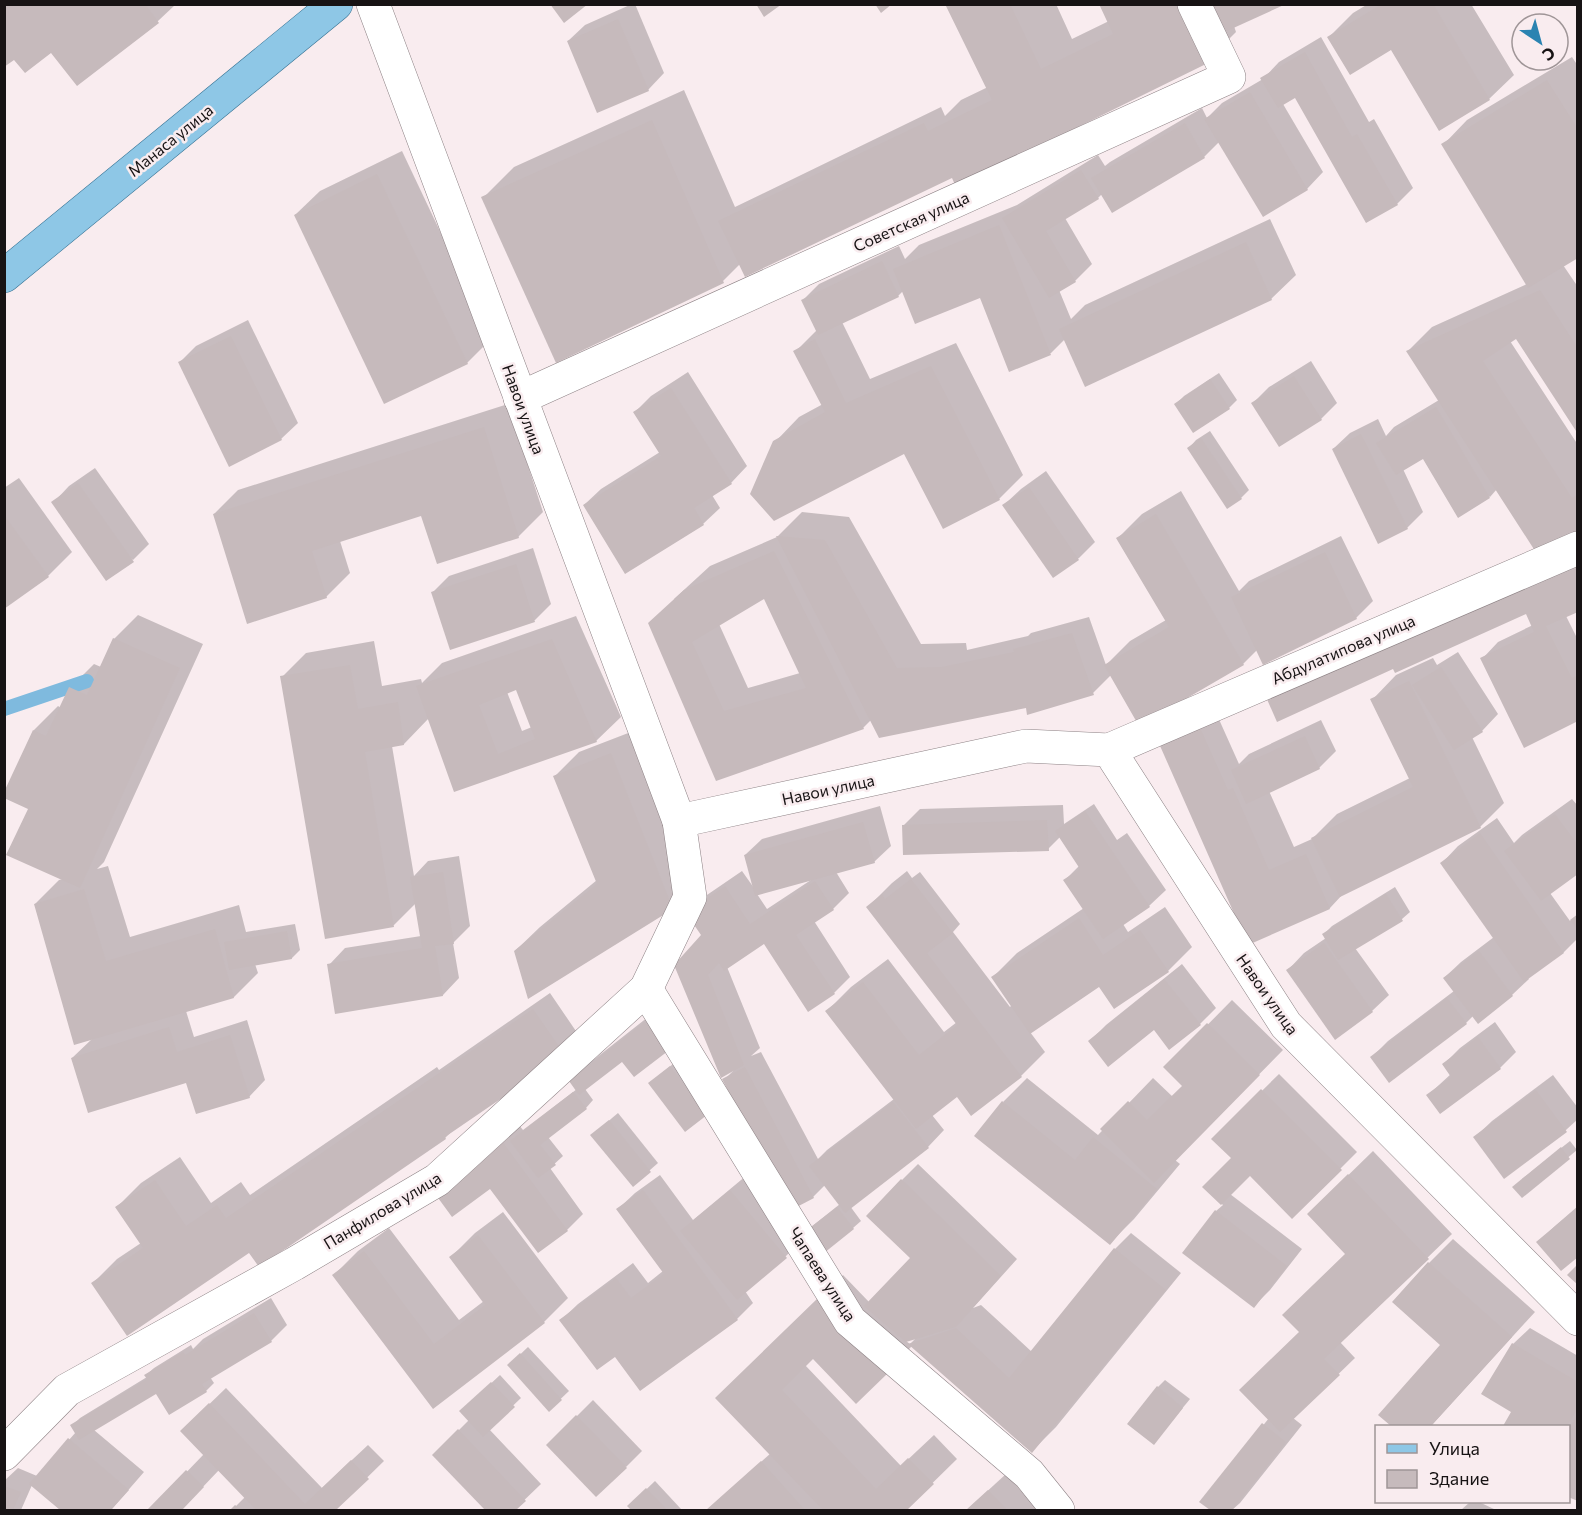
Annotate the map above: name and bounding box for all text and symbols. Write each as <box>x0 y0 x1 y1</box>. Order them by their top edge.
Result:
north arrow <box>1510 12 1570 72</box>
text: С <box>1539 44 1559 65</box>
street label: Манаса улица <box>124 100 216 180</box>
street label: Советская улица <box>850 187 972 255</box>
street label: Навои улица <box>499 361 549 457</box>
street label: Абдулатипова улица <box>1269 610 1417 688</box>
street label: Навои улица <box>780 770 876 808</box>
street label: Навои улица <box>1233 950 1303 1038</box>
street label: Панфилова улица <box>320 1167 444 1253</box>
street label: Чапаева улица <box>785 1223 861 1325</box>
legend <box>1375 1425 1570 1503</box>
text: Улица <box>1429 1437 1480 1459</box>
text: Здание <box>1429 1467 1489 1489</box>

